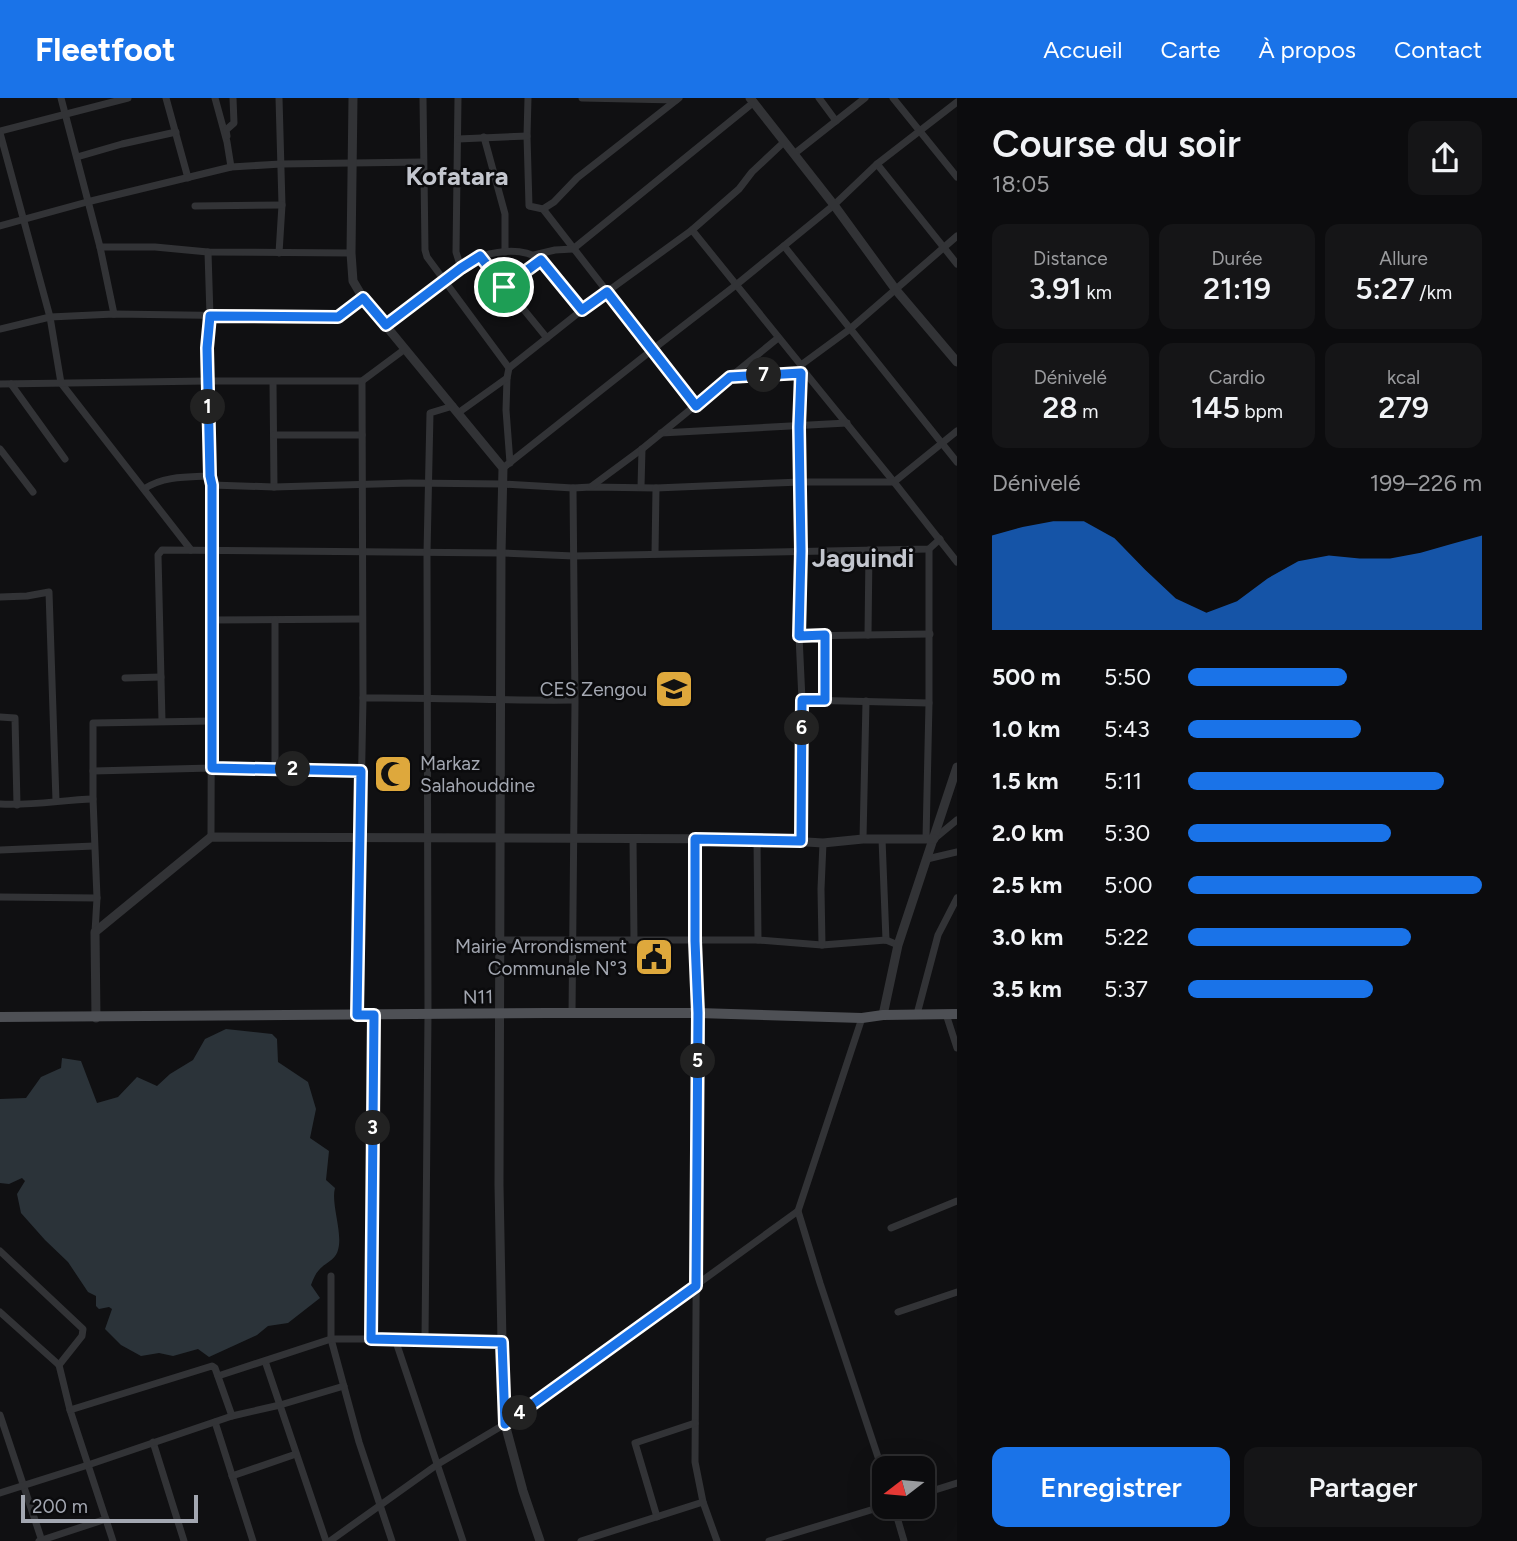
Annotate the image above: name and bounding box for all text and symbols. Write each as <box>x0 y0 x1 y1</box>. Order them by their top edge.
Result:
text: Fleetfoot <box>35 30 175 69</box>
text: Accueil <box>1043 35 1123 64</box>
text: Carte <box>1161 35 1220 64</box>
text: À propos <box>1258 35 1356 64</box>
text: Contact <box>1394 35 1482 64</box>
text: Course du soir <box>992 121 1241 167</box>
button: share <box>1408 121 1482 195</box>
district label: Kofatara <box>405 160 509 192</box>
text: 18:05 <box>992 170 1049 198</box>
text: Distance <box>1033 247 1108 270</box>
text: Durée <box>1212 247 1262 270</box>
text: Allure <box>1379 247 1428 270</box>
pin <box>474 257 534 317</box>
icon: arrive <box>485 268 523 306</box>
text: 3.91 <box>1029 270 1082 307</box>
text: 21:19 <box>1203 270 1271 307</box>
text: 5:27 <box>1355 270 1415 307</box>
text: km <box>1082 281 1112 304</box>
text: /km <box>1415 281 1452 304</box>
pin: 7 <box>746 358 782 392</box>
text: 7 <box>758 363 769 386</box>
text: Dénivelé <box>1034 366 1107 389</box>
text: Cardio <box>1209 366 1265 389</box>
text: kcal <box>1387 366 1420 389</box>
text: 28 <box>1042 389 1078 426</box>
text: 145 <box>1191 389 1240 426</box>
text: 279 <box>1378 389 1429 426</box>
pin: 1 <box>190 390 226 424</box>
text: 1 <box>203 395 212 418</box>
text: m <box>1078 400 1099 423</box>
text: bpm <box>1240 400 1283 423</box>
text: Dénivelé <box>992 469 1080 497</box>
text: 199–226 m <box>1370 469 1482 497</box>
district label: Jaguindi <box>812 542 914 574</box>
text: 500 m <box>992 663 1061 691</box>
text: 5:50 <box>1104 663 1151 691</box>
school or university icon: CES Zengou <box>653 668 695 710</box>
place label: CES Zengou <box>540 678 647 701</box>
pin: 6 <box>784 710 820 746</box>
text: 1.0 km <box>992 715 1060 743</box>
text: 5:43 <box>1104 715 1150 743</box>
text: 6 <box>796 716 807 739</box>
pin: 2 <box>276 752 310 786</box>
place label: Markaz Salahouddine <box>420 752 535 797</box>
mosque icon: Markaz Salahouddine <box>372 753 414 795</box>
text: 2 <box>287 757 298 780</box>
text: 1.5 km <box>992 767 1059 795</box>
text: 5:11 <box>1104 767 1142 795</box>
text: 2.0 km <box>992 819 1064 847</box>
text: 5:30 <box>1104 819 1150 847</box>
text: 2.5 km <box>992 871 1062 899</box>
text: 5:00 <box>1104 871 1153 899</box>
text: 3.0 km <box>992 923 1063 951</box>
text: 5:22 <box>1104 923 1149 951</box>
place label: Mairie Arrondisment Communale N°3 <box>455 935 627 980</box>
public building icon: Mairie Arrondisment Communale N°3 <box>633 936 675 978</box>
text: 3.5 km <box>992 975 1062 1003</box>
text: 5:37 <box>1104 975 1148 1003</box>
street label: N11 <box>463 985 493 1009</box>
pin: 5 <box>680 1044 716 1079</box>
text: 5 <box>692 1049 703 1072</box>
pin: 3 <box>356 1110 390 1146</box>
text: 3 <box>367 1116 378 1139</box>
pin: 4 <box>503 1396 538 1430</box>
text: 4 <box>513 1401 526 1424</box>
button: Enregistrer <box>992 1447 1230 1527</box>
button: Partager <box>1244 1447 1482 1527</box>
north arrow <box>872 1456 934 1519</box>
map controls <box>872 1456 935 1519</box>
scale bar <box>21 1492 198 1524</box>
text: 200 m <box>32 1495 88 1518</box>

